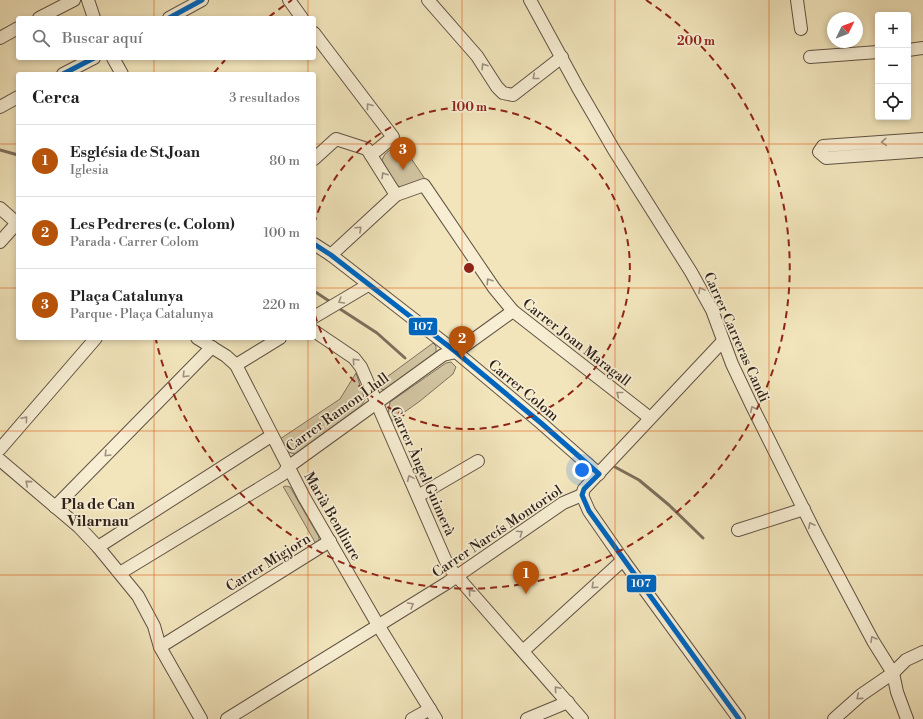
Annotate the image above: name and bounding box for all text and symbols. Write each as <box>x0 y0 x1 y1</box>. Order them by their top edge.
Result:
north arrow <box>827 12 863 48</box>
map controls <box>875 12 911 120</box>
button: + <box>875 12 911 48</box>
search box <box>16 16 316 60</box>
icon: search <box>30 27 52 49</box>
text: Buscar aquí <box>62 29 143 48</box>
text: 200 m <box>677 34 715 49</box>
button: − <box>875 48 911 84</box>
one-way arrow <box>481 63 488 70</box>
one-way arrow <box>533 73 540 80</box>
button: locate <box>875 84 911 120</box>
text: Cerca <box>32 87 80 109</box>
text: 3 resultados <box>229 90 300 106</box>
text: 100 m <box>451 100 487 115</box>
one-way arrow <box>367 103 374 110</box>
pin: 3 <box>390 137 416 170</box>
one-way arrow <box>881 137 887 146</box>
text: Església de St.Joan <box>70 143 200 162</box>
text: 1 <box>42 153 48 169</box>
text: 80 m <box>269 153 300 169</box>
text: Iglesia <box>70 162 109 178</box>
one-way arrow <box>381 172 388 179</box>
text: Les Pedreres (c. Colom) <box>70 215 235 234</box>
text: 2 <box>41 225 49 241</box>
text: 100 m <box>264 225 300 241</box>
one-way arrow <box>355 227 362 234</box>
text: Parada · Carrer Colom <box>70 234 199 250</box>
centre of rings <box>462 261 476 275</box>
street label: Carrer Carreras Candi <box>699 269 773 406</box>
one-way arrow <box>487 278 494 285</box>
one-way arrow <box>698 286 705 294</box>
text: Plaça Catalunya <box>70 287 183 306</box>
street label: Carrer Joan Maragall <box>519 295 634 391</box>
one-way arrow <box>338 296 345 304</box>
text: 3 <box>41 297 49 313</box>
text: 220 m <box>262 297 300 313</box>
text: Parque · Plaça Catalunya <box>70 306 214 322</box>
line badge: 107 <box>408 317 438 336</box>
text: 107 <box>413 320 433 334</box>
pin: 2 <box>449 326 475 359</box>
street label: Carrer Colom <box>484 356 562 426</box>
one-way arrow <box>353 358 360 366</box>
street label: Carrer Ramon Llull <box>282 369 393 456</box>
one-way arrow <box>182 370 190 378</box>
one-way arrow <box>617 392 624 399</box>
street label: Carrer Àngel Guimerà <box>386 403 461 540</box>
one-way arrow <box>750 405 758 413</box>
one-way arrow <box>21 417 28 424</box>
one-way arrow <box>104 449 112 457</box>
your location <box>572 460 592 480</box>
street label: Marià Benlliure <box>299 469 365 564</box>
one-way arrow <box>407 475 415 482</box>
one-way arrow <box>25 481 33 488</box>
street label: Carrer Narcís Montoriol <box>429 482 566 582</box>
district label: Pla de Can Vilarnau <box>61 495 136 531</box>
one-way arrow <box>809 521 816 529</box>
street label: Carrer Migjorn <box>223 529 315 596</box>
one-way arrow <box>516 530 523 538</box>
pin: 1 <box>513 561 539 594</box>
line badge: 107 <box>626 574 657 593</box>
text: 107 <box>631 577 651 591</box>
one-way arrow <box>592 582 599 589</box>
one-way arrow <box>469 589 476 596</box>
one-way arrow <box>407 602 414 609</box>
one-way arrow <box>870 636 877 643</box>
one-way arrow <box>554 686 561 694</box>
one-way arrow <box>856 693 864 700</box>

